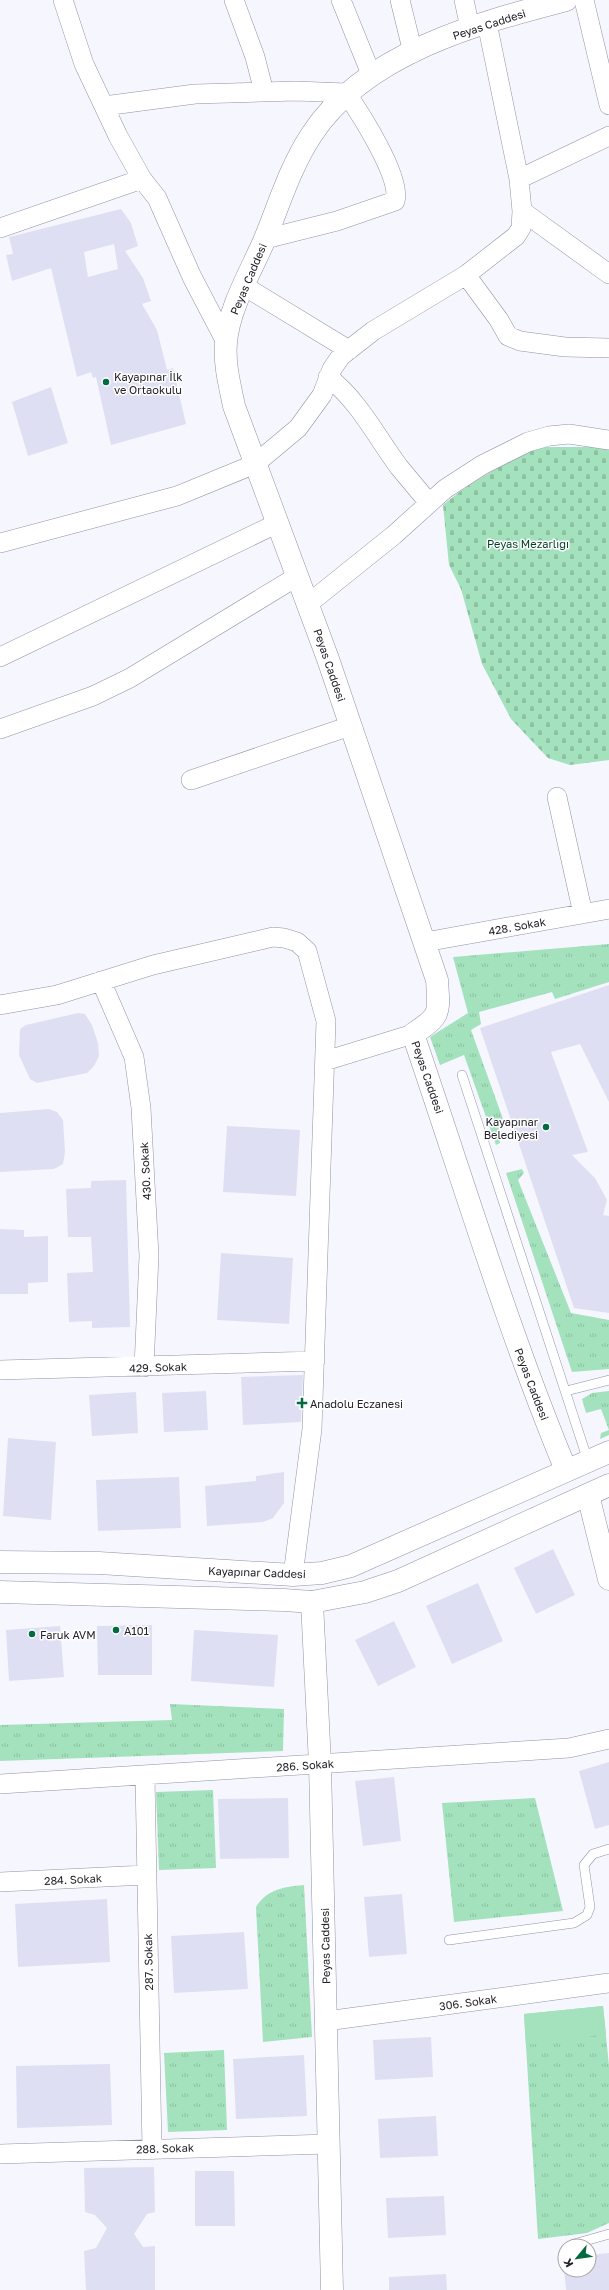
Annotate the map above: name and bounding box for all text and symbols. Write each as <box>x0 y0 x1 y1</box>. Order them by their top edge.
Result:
street label: Peyas Caddesi <box>451 6 527 42</box>
street label: Peyas Caddesi <box>227 241 269 317</box>
place label: Kayapınar İlk ve Ortaokulu <box>114 370 182 396</box>
marker: Kayapınar İlk ve Ortaokulu <box>101 377 111 387</box>
park label: Peyas Mezarlığı <box>487 537 569 550</box>
street label: Peyas Caddesi <box>311 627 349 703</box>
street label: 428. Sokak <box>487 915 547 937</box>
street label: Peyas Caddesi <box>409 1039 447 1115</box>
place label: Kayapınar Belediyesi <box>484 1115 539 1141</box>
marker: Kayapınar Belediyesi <box>541 1122 551 1132</box>
street label: 430. Sokak <box>137 1142 153 1200</box>
street label: Peyas Caddesi <box>512 1346 552 1422</box>
street label: 429. Sokak <box>129 1359 187 1375</box>
place label: Anadolu Eczanesi <box>310 1397 403 1410</box>
marker: Anadolu Eczanesi <box>297 1398 307 1408</box>
street label: Kayapınar Caddesi <box>208 1564 306 1580</box>
place label: A101 <box>124 1624 149 1637</box>
marker: A101 <box>111 1625 121 1635</box>
place label: Faruk AVM <box>40 1628 96 1641</box>
marker: Faruk AVM <box>27 1629 37 1639</box>
street label: 286. Sokak <box>276 1756 334 1774</box>
street label: 284. Sokak <box>44 1871 102 1887</box>
street label: Peyas Caddesi <box>318 1908 332 1984</box>
street label: 287. Sokak <box>141 1933 155 1991</box>
street label: 306. Sokak <box>438 1992 498 2012</box>
street label: 288. Sokak <box>136 2140 194 2156</box>
north arrow <box>557 2238 597 2278</box>
text: K <box>560 2256 575 2270</box>

